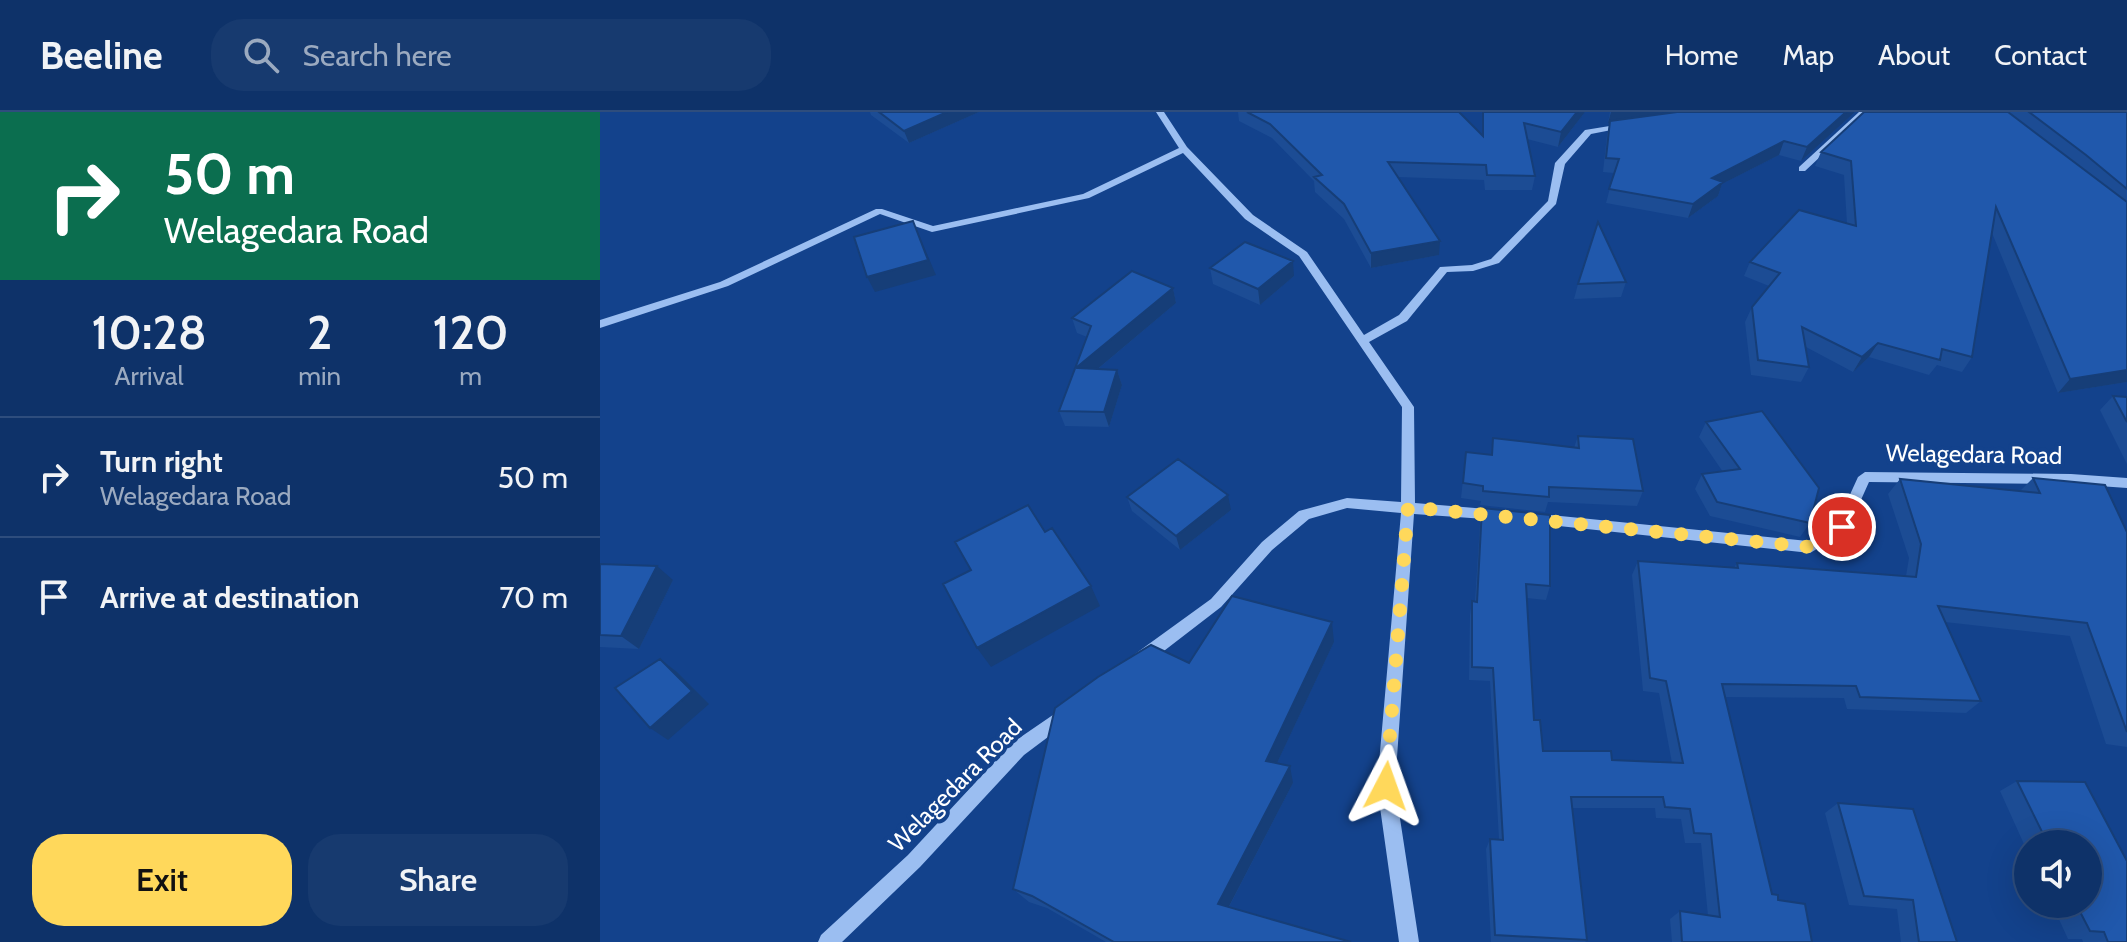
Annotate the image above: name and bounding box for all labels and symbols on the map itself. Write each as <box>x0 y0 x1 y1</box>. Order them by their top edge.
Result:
street label: Welagedara Road <box>1885 438 2063 470</box>
pin <box>1808 493 1876 561</box>
street label: Welagedara Road <box>882 712 1028 858</box>
position arrow <box>1344 744 1428 828</box>

